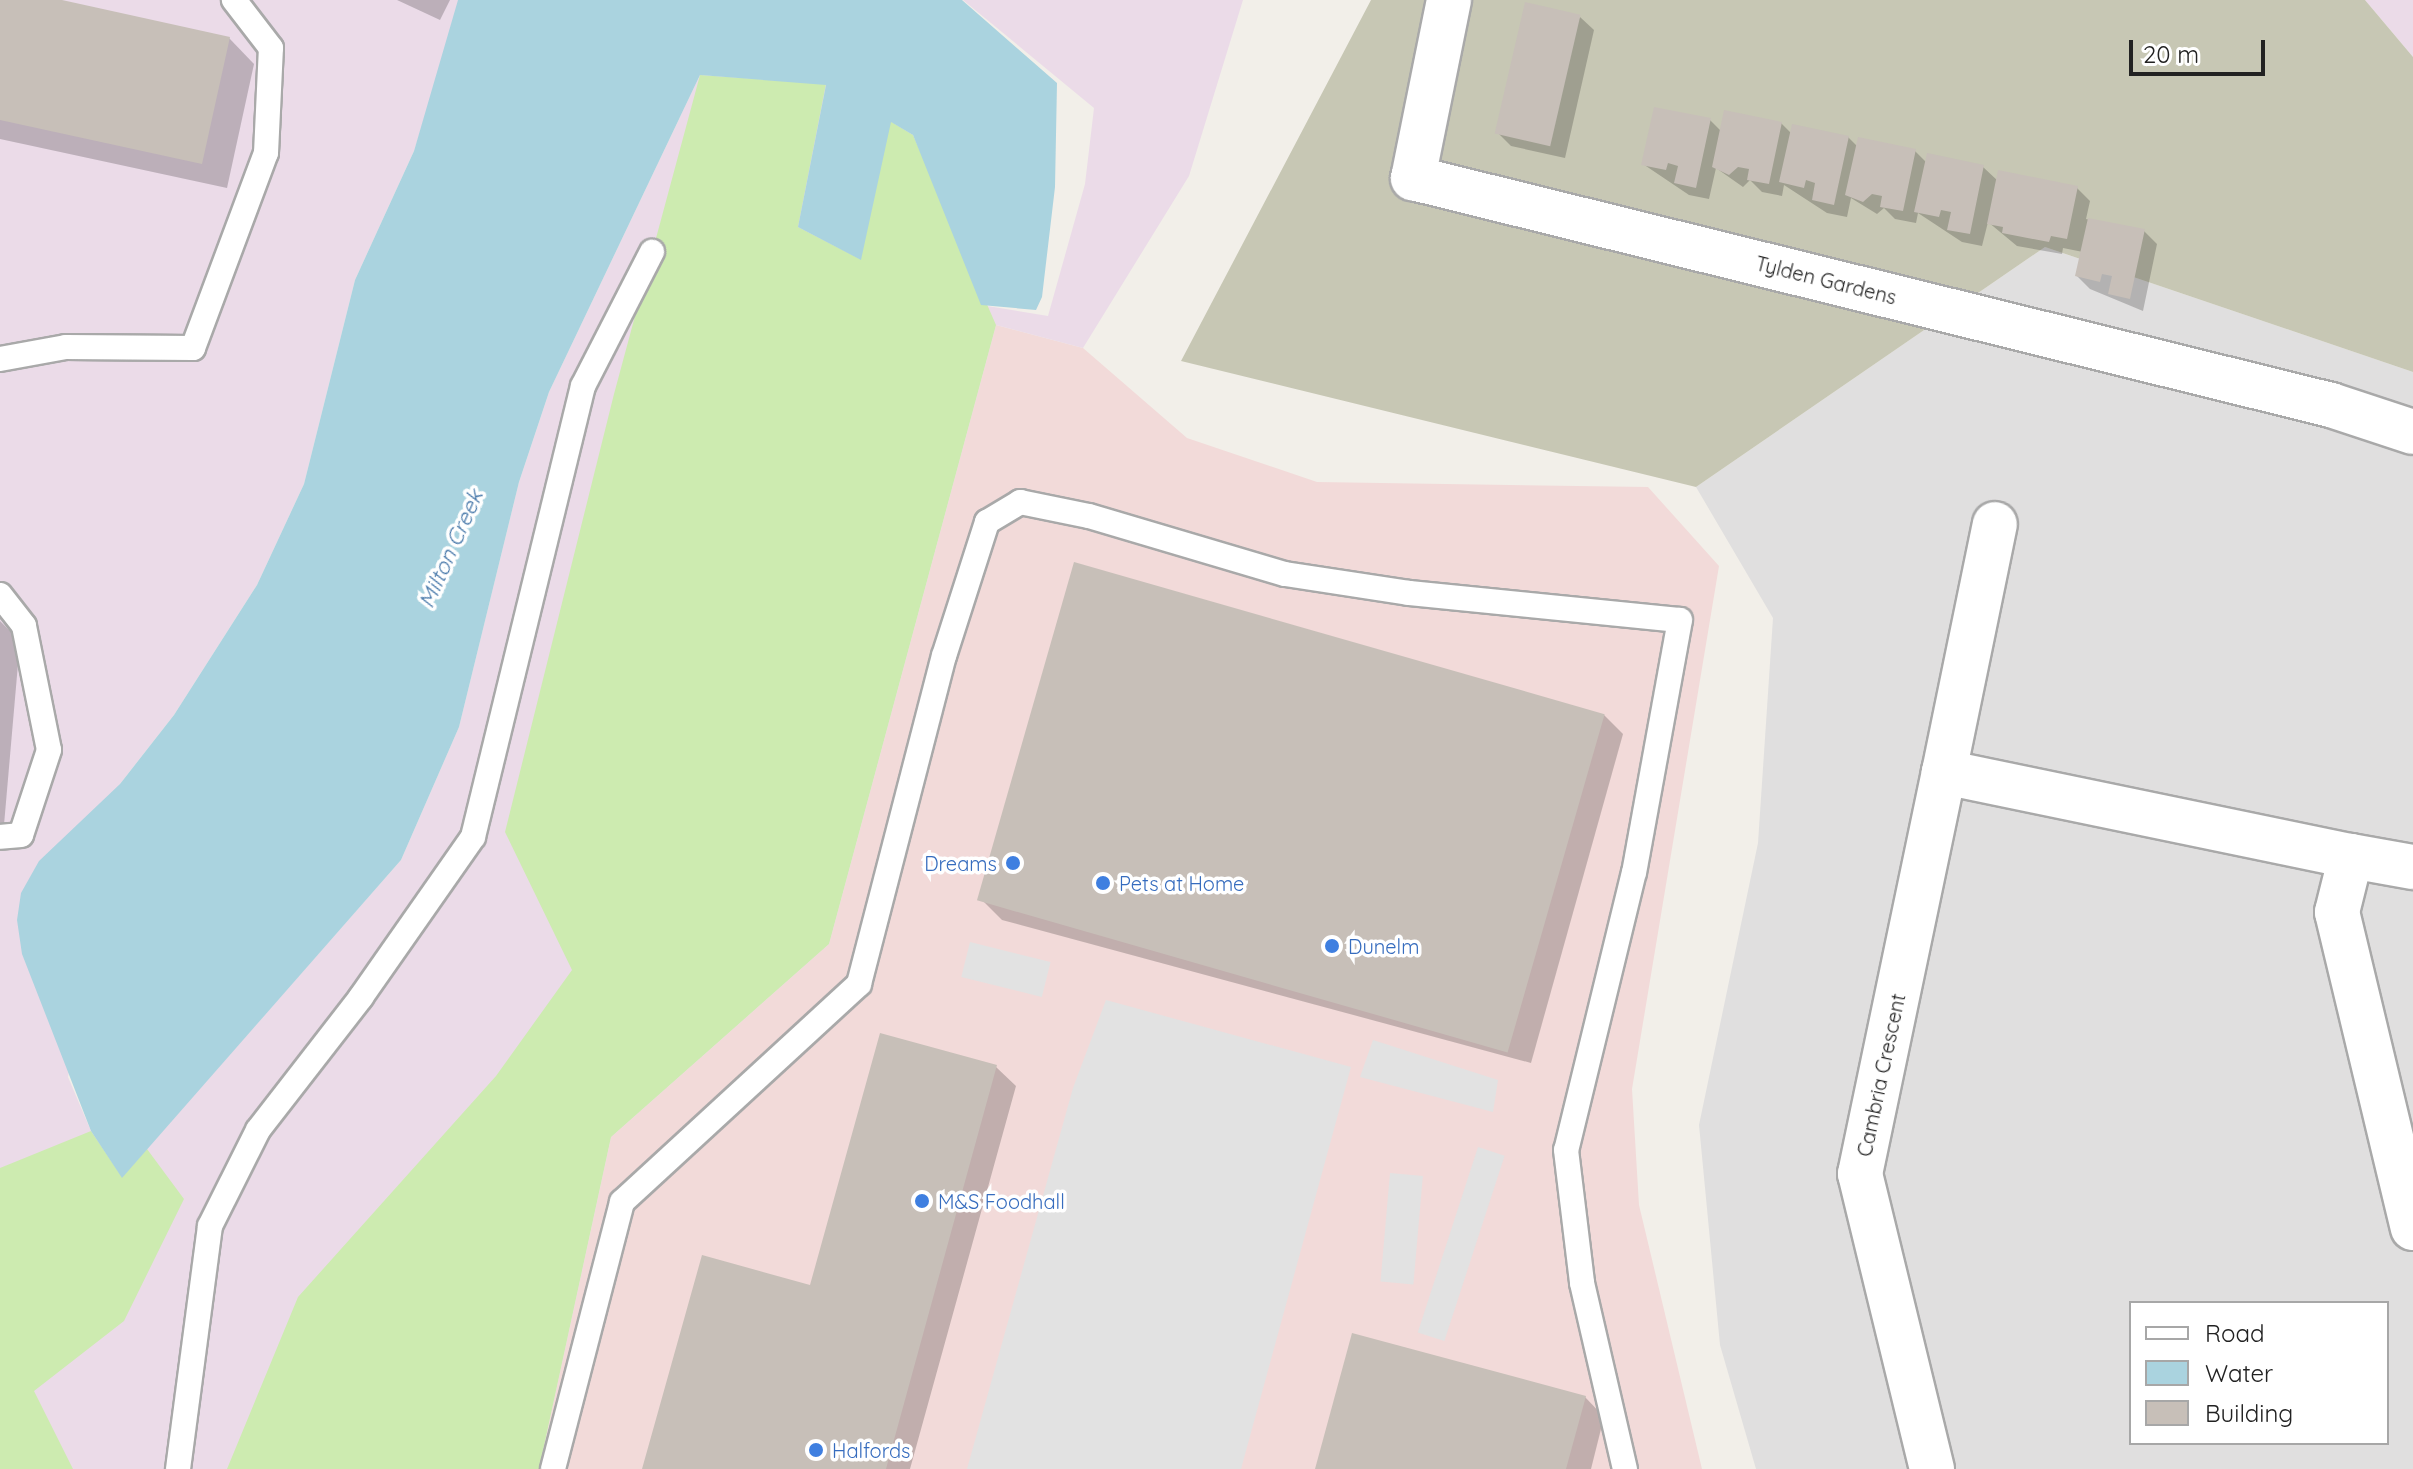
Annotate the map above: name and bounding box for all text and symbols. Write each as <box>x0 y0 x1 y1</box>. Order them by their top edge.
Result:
scale bar <box>2133 24 2269 74</box>
text: 20 m <box>2143 39 2199 69</box>
street label: Tylden Gardens <box>1753 251 1899 309</box>
water label: Milton Creek <box>413 486 489 612</box>
place label: Dreams <box>924 851 997 875</box>
marker: Dreams <box>1004 854 1022 872</box>
place label: Pets at Home <box>1119 871 1244 895</box>
marker: Pets at Home <box>1094 874 1112 892</box>
place label: Dunelm <box>1348 934 1419 958</box>
marker: Dunelm <box>1323 937 1341 955</box>
street label: Cambria Crescent <box>1852 991 1910 1159</box>
place label: M&S Foodhall <box>938 1189 1065 1213</box>
marker: M&S Foodhall <box>913 1192 931 1210</box>
legend <box>2129 1301 2389 1445</box>
text: Road <box>2205 1318 2265 1348</box>
text: Water <box>2205 1358 2273 1388</box>
text: Building <box>2205 1398 2293 1428</box>
place label: Halfords <box>832 1438 910 1462</box>
marker: Halfords <box>807 1441 825 1459</box>

